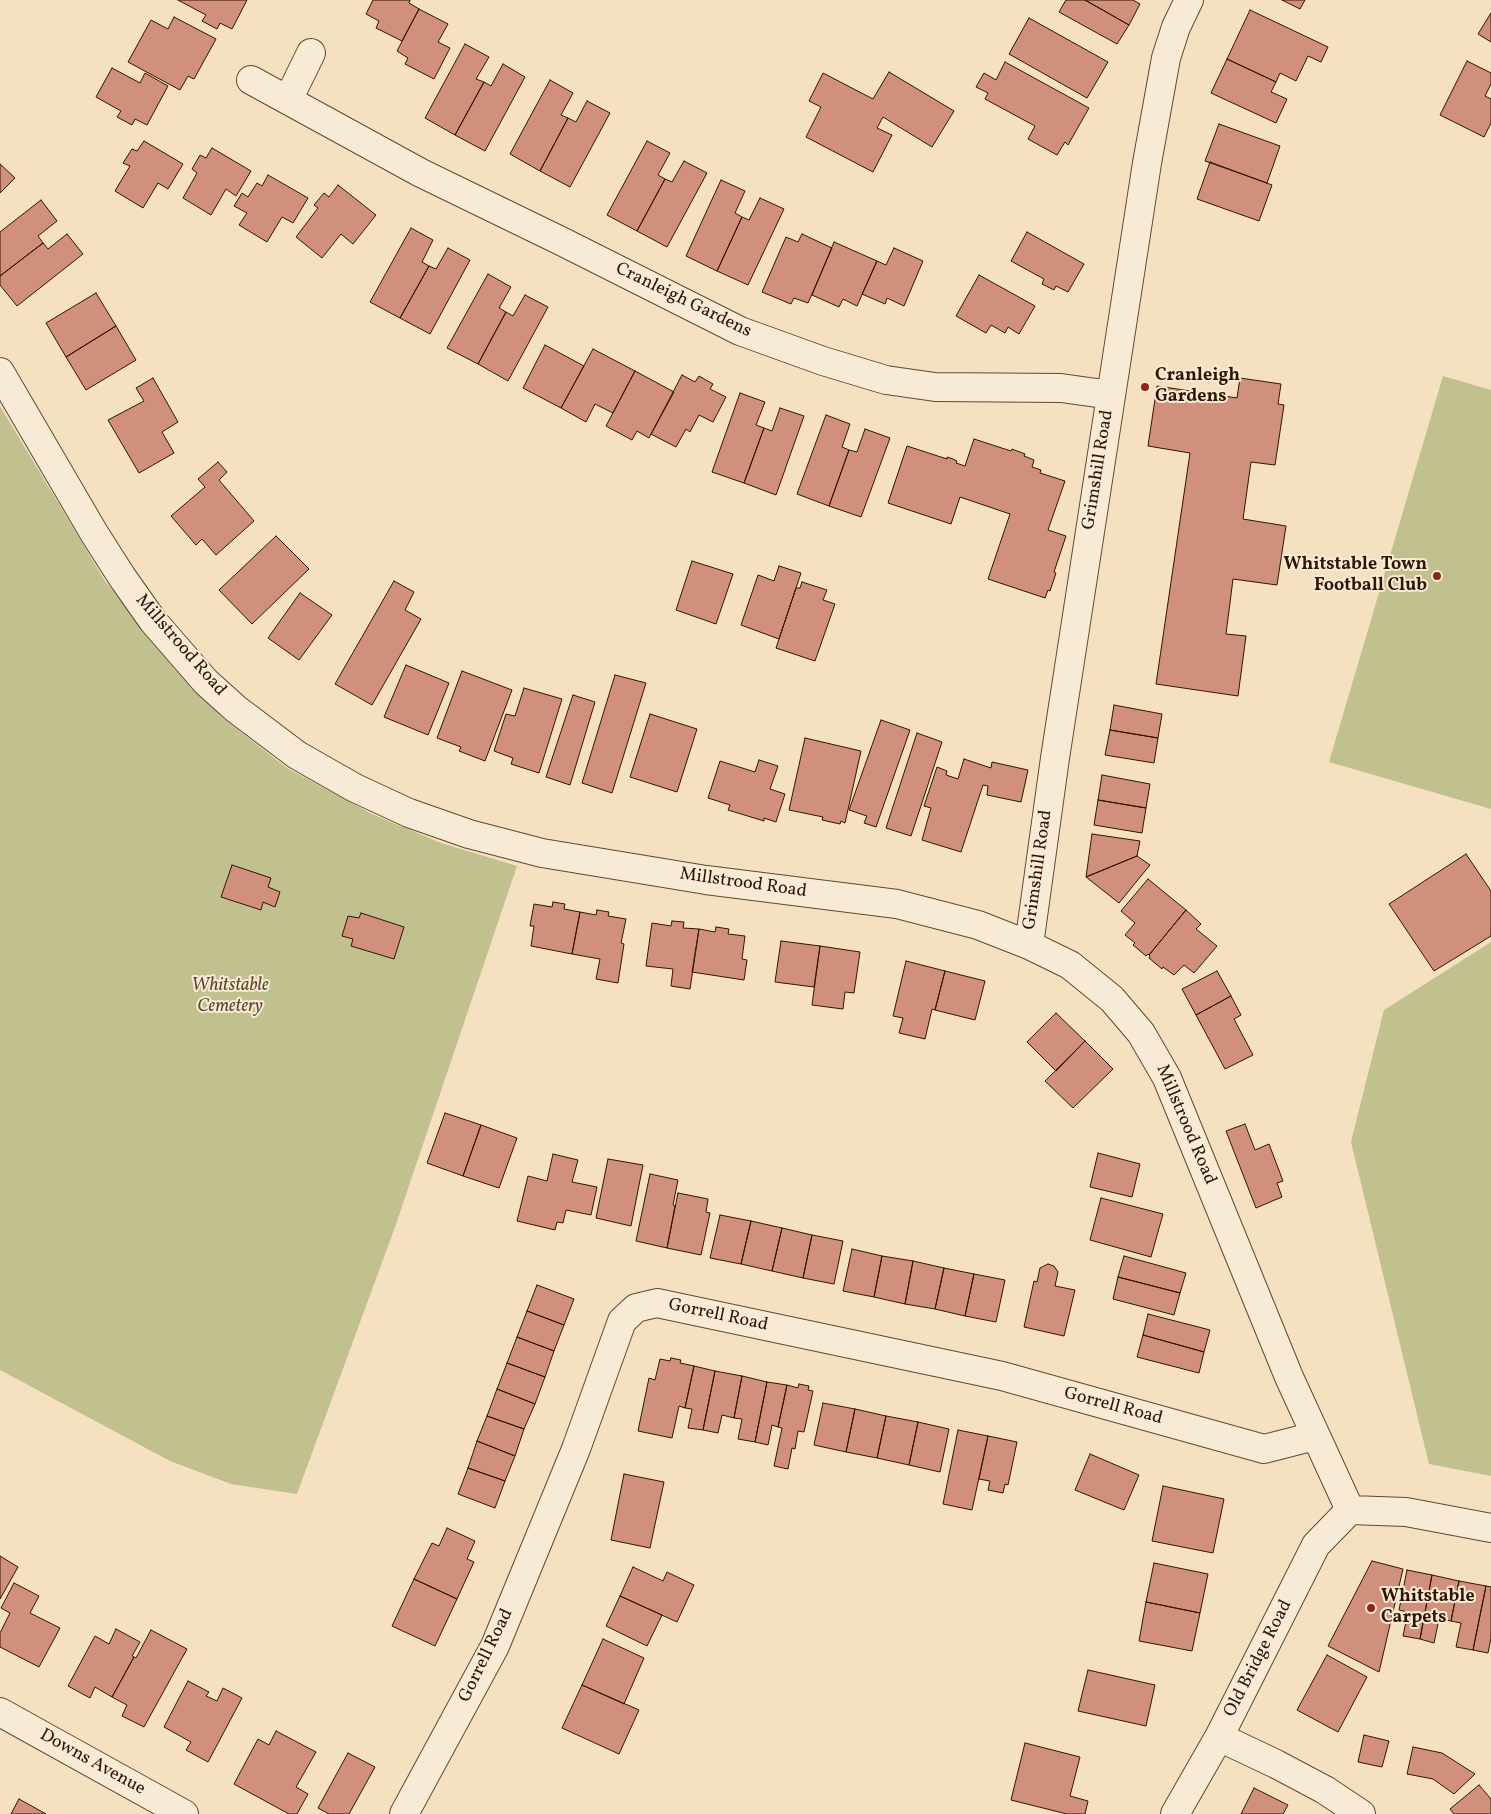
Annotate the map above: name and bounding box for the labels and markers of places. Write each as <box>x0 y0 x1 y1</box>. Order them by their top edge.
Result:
place label: Cranleigh Gardens <box>1155 366 1240 408</box>
marker: Cranleigh Gardens <box>1139 381 1151 393</box>
place label: Whitstable Town Football Club <box>1284 555 1427 598</box>
marker: Whitstable Town Football Club <box>1431 570 1443 582</box>
place label: Whitstable Carpets <box>1381 1587 1475 1630</box>
marker: Whitstable Carpets <box>1365 1602 1377 1614</box>

